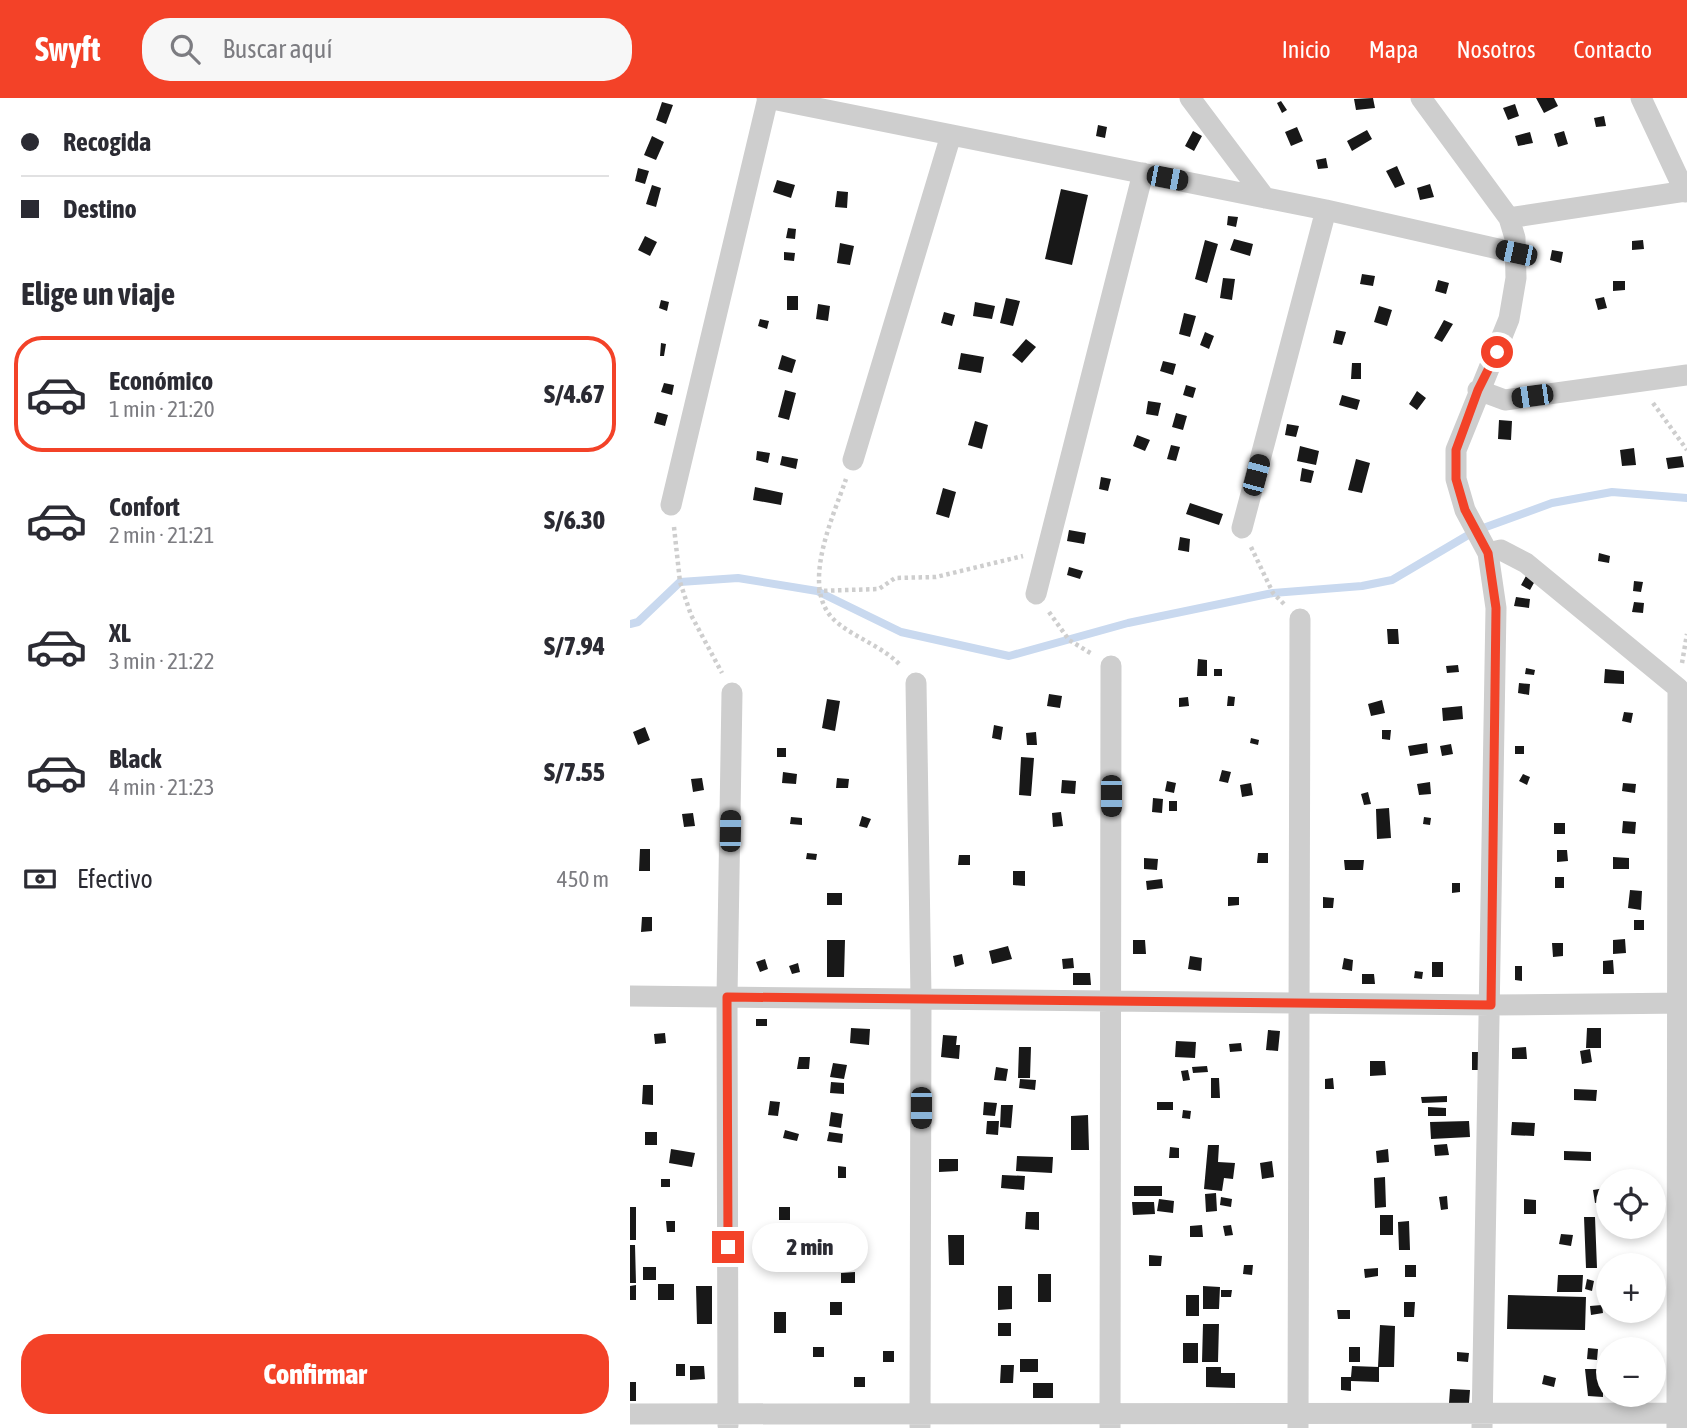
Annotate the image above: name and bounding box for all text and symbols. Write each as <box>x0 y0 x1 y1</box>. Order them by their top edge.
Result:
search box <box>142 18 632 81</box>
text: Swyft <box>35 30 100 68</box>
icon: search <box>166 30 204 68</box>
text: Buscar aquí <box>222 34 332 64</box>
text: Inicio <box>1282 36 1331 63</box>
text: Mapa <box>1369 36 1418 63</box>
text: Nosotros <box>1456 36 1535 63</box>
text: Contacto <box>1573 36 1652 63</box>
text: Recogida <box>63 127 151 157</box>
car <box>1145 164 1190 192</box>
text: Destino <box>63 194 137 224</box>
car <box>1494 238 1539 268</box>
text: Elige un viaje <box>21 275 175 312</box>
route start <box>1481 336 1513 368</box>
icon: car <box>25 363 88 426</box>
text: Económico <box>109 366 213 396</box>
text: S/4.67 <box>544 379 605 409</box>
car <box>1510 383 1555 409</box>
text: 1 min · 21:20 <box>109 396 215 422</box>
car <box>1241 452 1272 498</box>
icon: car <box>25 489 88 552</box>
text: Confort <box>109 492 180 522</box>
text: S/6.30 <box>544 505 605 535</box>
text: 2 min · 21:21 <box>109 522 215 548</box>
icon: car <box>25 615 88 678</box>
text: XL <box>109 618 131 648</box>
text: S/7.94 <box>544 631 605 661</box>
text: 3 min · 21:22 <box>109 648 215 674</box>
icon: car <box>25 741 88 804</box>
text: Black <box>109 744 161 774</box>
text: S/7.55 <box>544 757 605 787</box>
text: 4 min · 21:23 <box>109 774 215 800</box>
car <box>1101 775 1122 817</box>
car <box>720 810 741 852</box>
icon: cash <box>21 860 59 898</box>
text: Efectivo <box>77 864 153 894</box>
text: 450 m <box>557 866 609 892</box>
car <box>911 1087 932 1129</box>
map controls <box>1596 1169 1666 1407</box>
button: locate <box>1596 1169 1666 1239</box>
callout: 2 min <box>752 1222 868 1272</box>
route end <box>712 1231 744 1263</box>
text: 2 min <box>787 1234 833 1260</box>
button: + <box>1596 1253 1666 1323</box>
button: Confirmar <box>21 1334 609 1414</box>
button: − <box>1596 1337 1666 1407</box>

